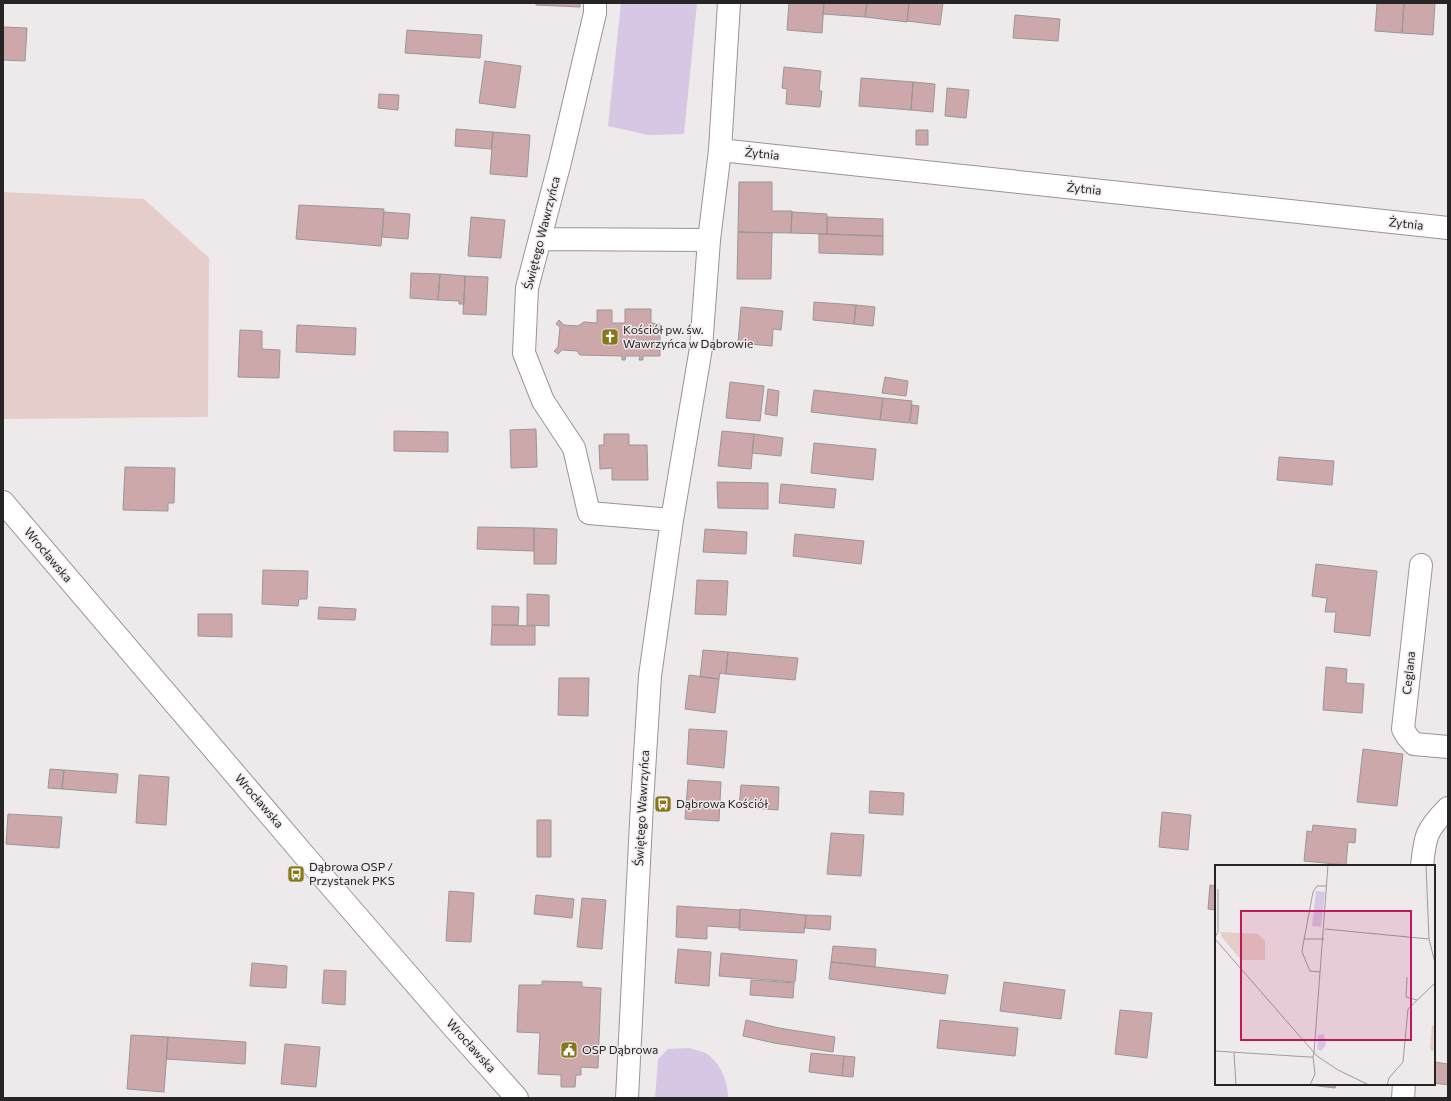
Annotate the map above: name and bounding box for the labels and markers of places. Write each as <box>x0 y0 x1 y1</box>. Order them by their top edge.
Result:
place label: Kościół pw. św. Wawrzyńca w Dąbrowie <box>623 322 753 350</box>
church icon: Kościół pw. św. Wawrzyńca w Dąbrowie <box>600 327 620 347</box>
bus stop icon: Dąbrowa Kościół <box>653 794 673 814</box>
place label: Dąbrowa Kościół <box>676 796 768 810</box>
place label: Dąbrowa OSP / Przystanek PKS <box>309 859 395 887</box>
bus stop icon: Dąbrowa OSP / Przystanek PKS <box>286 864 306 884</box>
public building icon: OSP Dąbrowa <box>559 1040 579 1060</box>
place label: OSP Dąbrowa <box>582 1042 658 1056</box>

